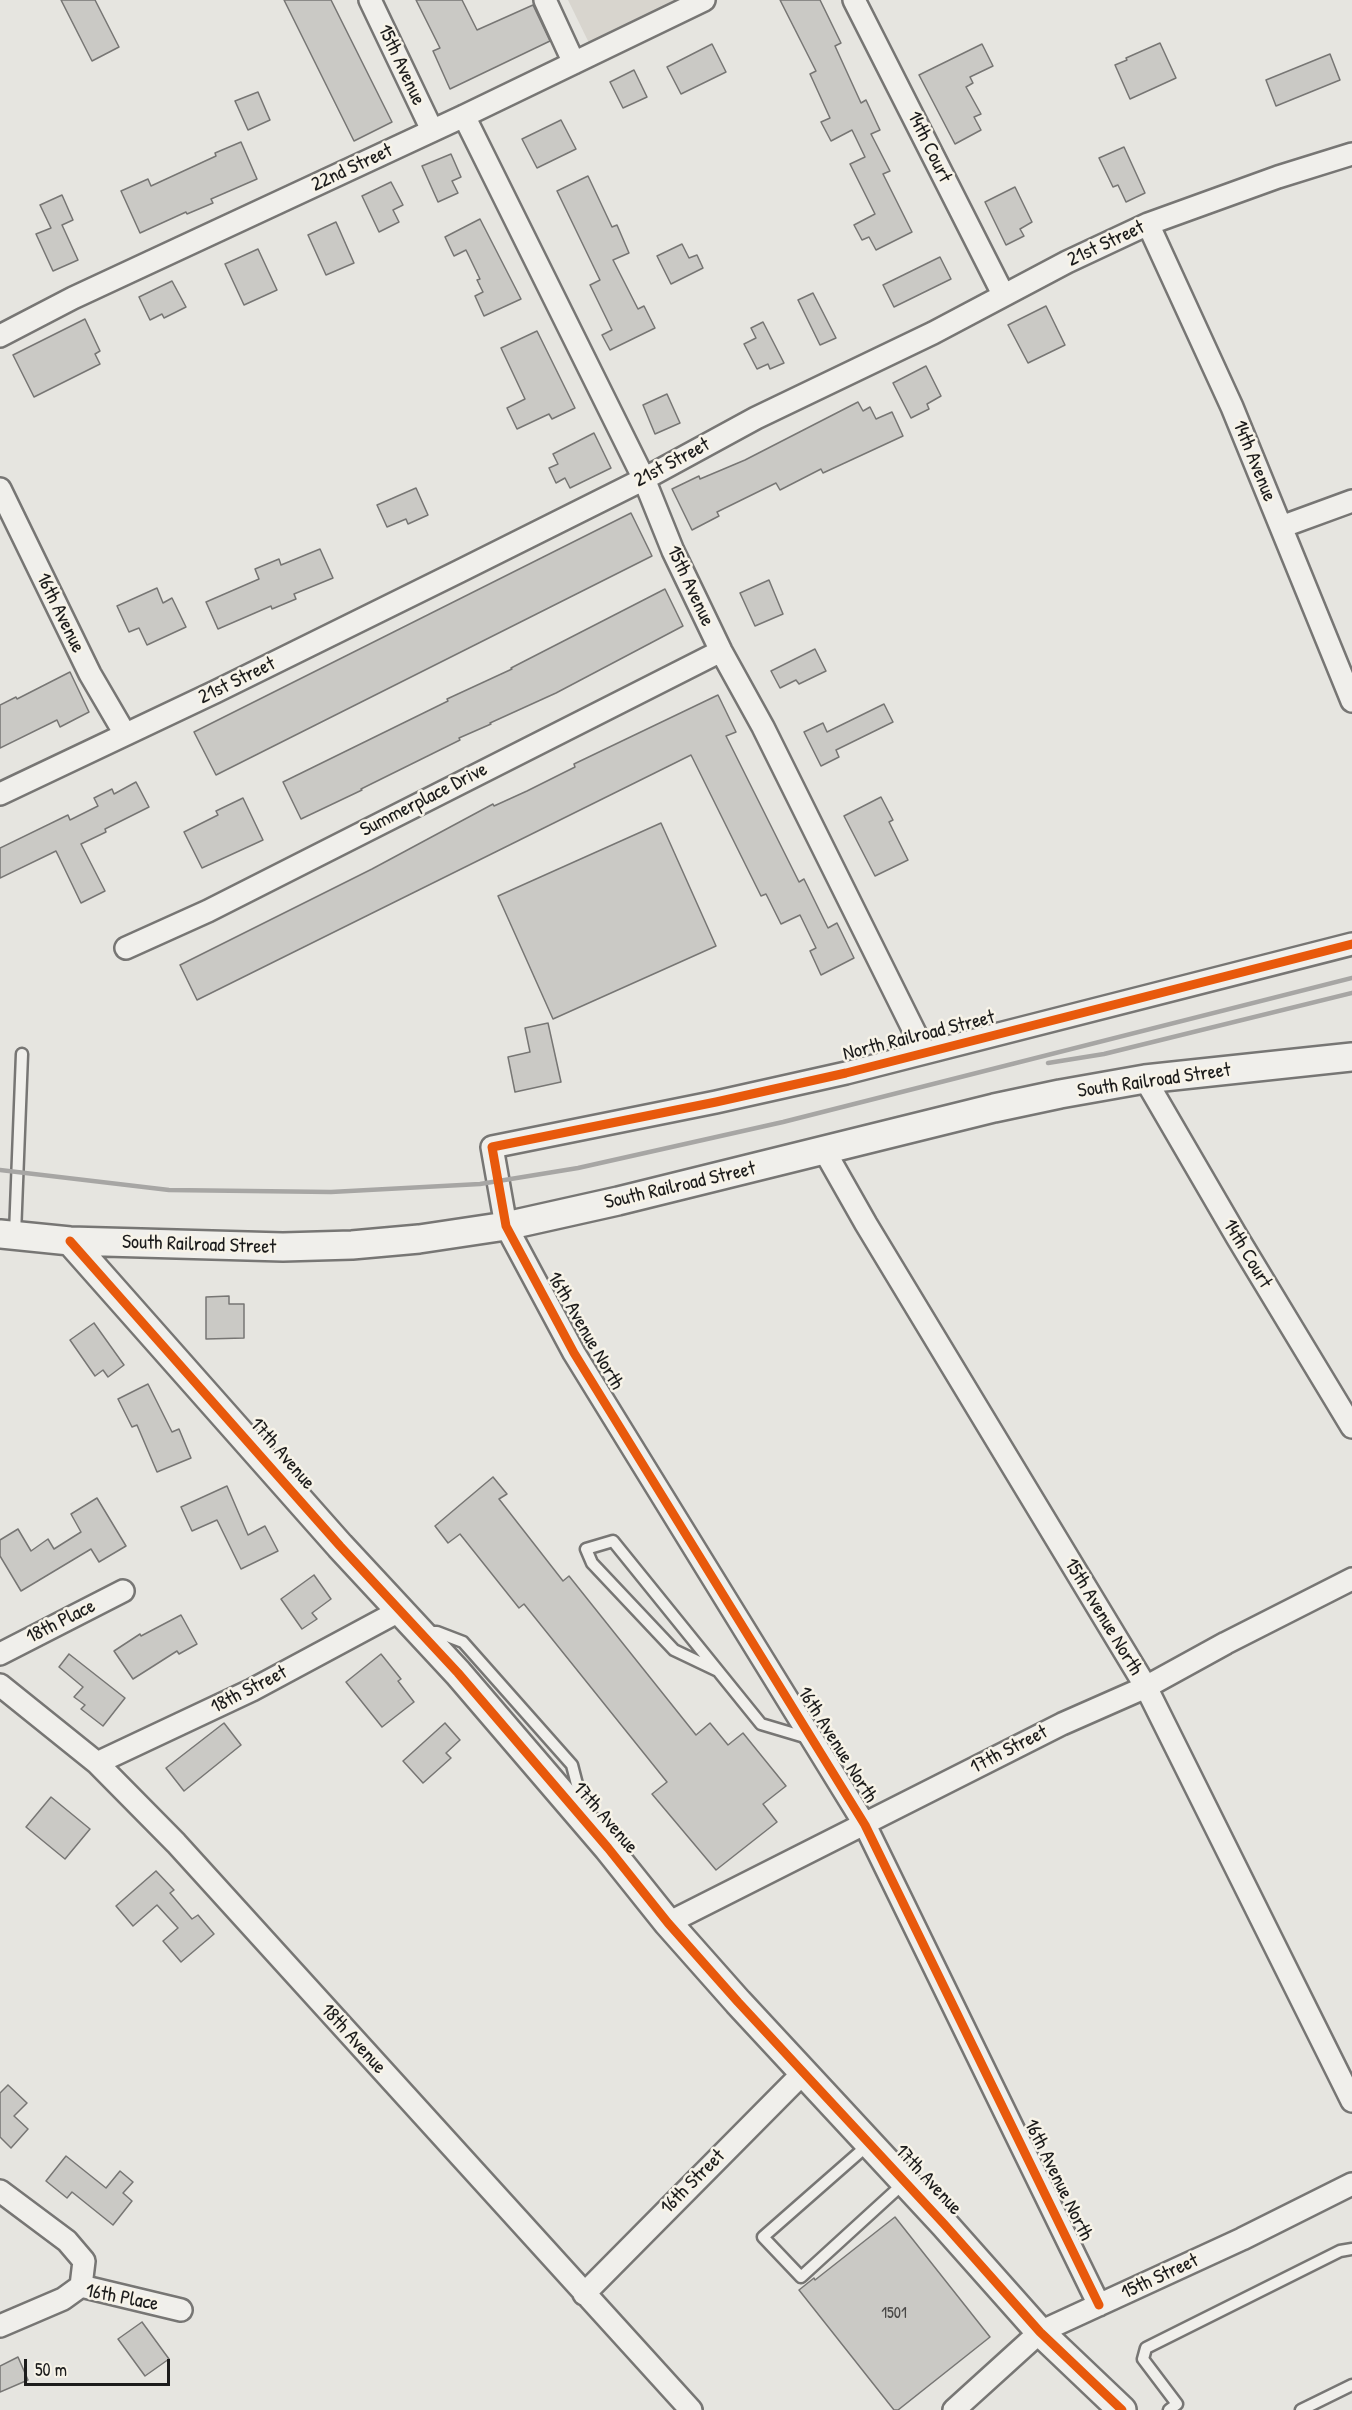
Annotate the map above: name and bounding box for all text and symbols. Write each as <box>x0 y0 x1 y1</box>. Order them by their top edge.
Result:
street label: 15th Avenue <box>372 21 430 109</box>
street label: 14th Court <box>902 107 956 187</box>
street label: 22nd Street <box>308 139 396 197</box>
street label: 21st Street <box>1064 216 1148 272</box>
street label: 14th Avenue <box>1227 417 1281 505</box>
street label: 21st Street <box>630 433 714 493</box>
street label: 15th Avenue <box>661 542 719 630</box>
street label: 16th Avenue <box>30 569 90 657</box>
street label: 21st Street <box>195 652 279 710</box>
street label: Summerplace Drive <box>356 758 492 842</box>
street label: North Railroad Street <box>841 1006 997 1066</box>
street label: South Railroad Street <box>1076 1058 1232 1104</box>
street label: South Railroad Street <box>602 1157 758 1215</box>
street label: 14th Court <box>1217 1215 1277 1293</box>
street label: South Railroad Street <box>121 1230 277 1260</box>
street label: 16th Avenue North <box>542 1268 628 1394</box>
street label: 17th Avenue <box>244 1413 320 1495</box>
street label: 15th Avenue North <box>1059 1554 1147 1680</box>
street label: 18th Place <box>22 1594 100 1650</box>
street label: 18th Street <box>207 1661 291 1719</box>
street label: 16th Avenue North <box>792 1683 882 1807</box>
street label: 17th Street <box>966 1720 1052 1780</box>
street label: 17th Avenue <box>567 1777 643 1859</box>
street label: 18th Avenue <box>315 1999 391 2079</box>
street label: 16th Avenue North <box>1018 2115 1098 2245</box>
street label: 17th Avenue <box>889 2140 967 2220</box>
street label: 16th Street <box>656 2145 730 2219</box>
street label: 15th Street <box>1118 2249 1202 2305</box>
street label: 16th Place <box>84 2279 160 2317</box>
house number: 1501 <box>881 2304 907 2324</box>
scale bar <box>27 2347 172 2385</box>
text: 50 m <box>35 2357 67 2382</box>

